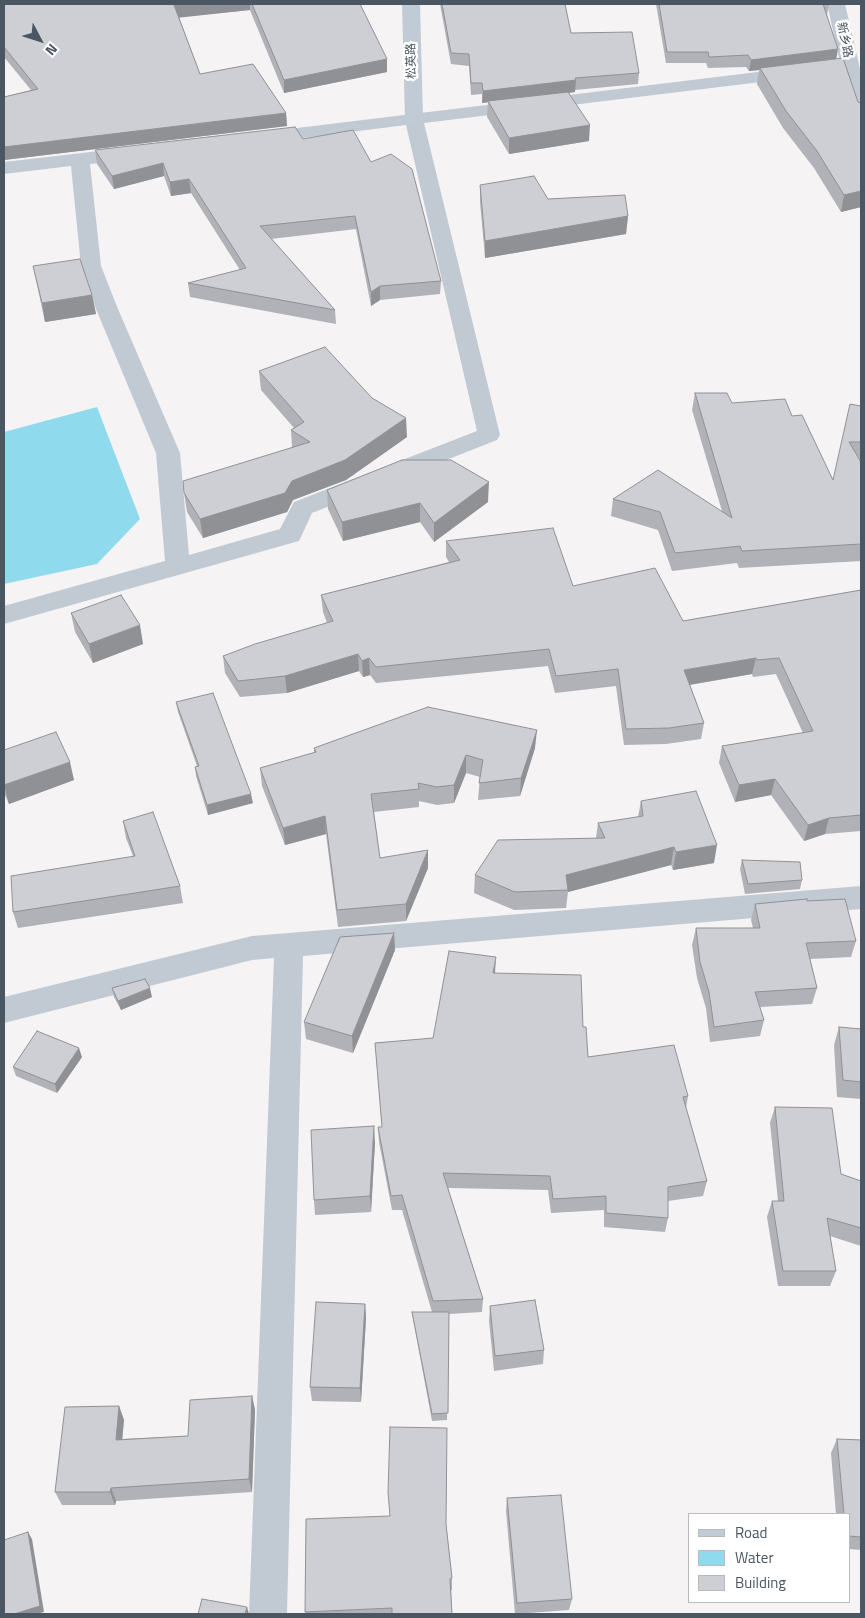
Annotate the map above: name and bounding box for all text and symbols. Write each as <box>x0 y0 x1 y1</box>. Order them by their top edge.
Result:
north arrow <box>15 15 65 65</box>
street label: 新乡路 <box>833 21 855 59</box>
text: N <box>41 39 63 60</box>
street label: 松英路 <box>404 43 420 79</box>
legend <box>688 1513 850 1603</box>
text: Road <box>735 1521 767 1544</box>
text: Water <box>735 1546 774 1569</box>
text: Building <box>735 1571 786 1594</box>

